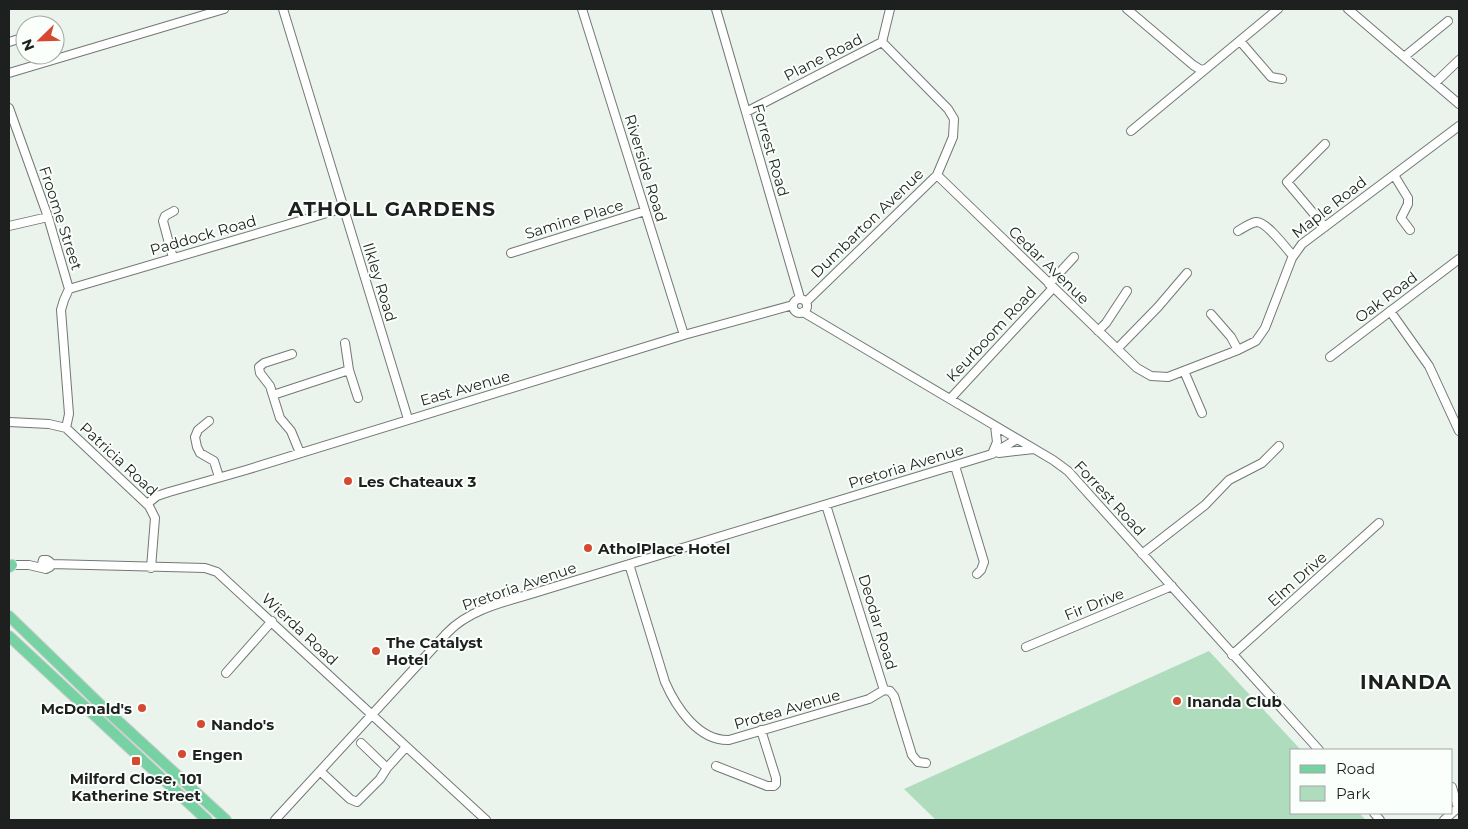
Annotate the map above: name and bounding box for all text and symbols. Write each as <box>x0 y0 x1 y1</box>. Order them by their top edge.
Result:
north arrow <box>15 15 65 65</box>
street label: Plane Road <box>780 29 866 85</box>
text: N <box>18 36 39 54</box>
street label: Forrest Road <box>749 101 793 199</box>
street label: Riverside Road <box>621 112 671 224</box>
street label: Froome Street <box>35 164 87 272</box>
street label: Dumbarton Avenue <box>807 164 927 282</box>
street label: Maple Road <box>1288 172 1370 242</box>
street label: Samine Place <box>522 195 626 243</box>
district label: ATHOLL GARDENS <box>287 197 496 221</box>
street label: Paddock Road <box>148 211 258 259</box>
street label: Cedar Avenue <box>1005 222 1093 308</box>
street label: Ilkley Road <box>359 240 401 324</box>
street label: Oak Road <box>1351 267 1421 327</box>
street label: Keurboom Road <box>942 282 1040 386</box>
street label: East Avenue <box>418 366 512 410</box>
street label: Patricia Road <box>76 418 162 500</box>
street label: Pretoria Avenue <box>846 439 966 493</box>
street label: Forrest Road <box>1070 456 1150 540</box>
place label: Les Chateaux 3 <box>358 472 476 491</box>
marker: Les Chateaux 3 <box>342 475 354 487</box>
place label: AtholPlace Hotel <box>597 539 730 558</box>
marker: AtholPlace Hotel <box>582 542 594 554</box>
street label: Elm Drive <box>1263 547 1331 611</box>
street label: Pretoria Avenue <box>459 558 579 614</box>
street label: Deodar Road <box>854 572 902 672</box>
street label: Fir Drive <box>1061 583 1127 625</box>
street label: Wierda Road <box>258 589 342 669</box>
place label: The Catalyst Hotel <box>386 633 483 669</box>
marker: The Catalyst Hotel <box>370 645 382 657</box>
district label: INANDA <box>1360 670 1452 694</box>
street label: Protea Avenue <box>732 685 842 733</box>
place label: Inanda Club <box>1187 692 1282 711</box>
marker: Inanda Club <box>1171 695 1183 707</box>
place label: McDonald's <box>41 699 132 718</box>
marker: McDonald's <box>136 702 148 714</box>
place label: Nando's <box>211 715 274 734</box>
marker: Nando's <box>195 718 207 730</box>
place label: Engen <box>192 745 243 764</box>
marker: Engen <box>176 748 188 760</box>
legend <box>1290 749 1453 814</box>
marker: Milford Close, 101 Katherine Street <box>130 755 142 767</box>
text: Road <box>1336 759 1375 778</box>
place label: Milford Close, 101 Katherine Street <box>70 769 202 805</box>
text: Park <box>1336 784 1370 803</box>

